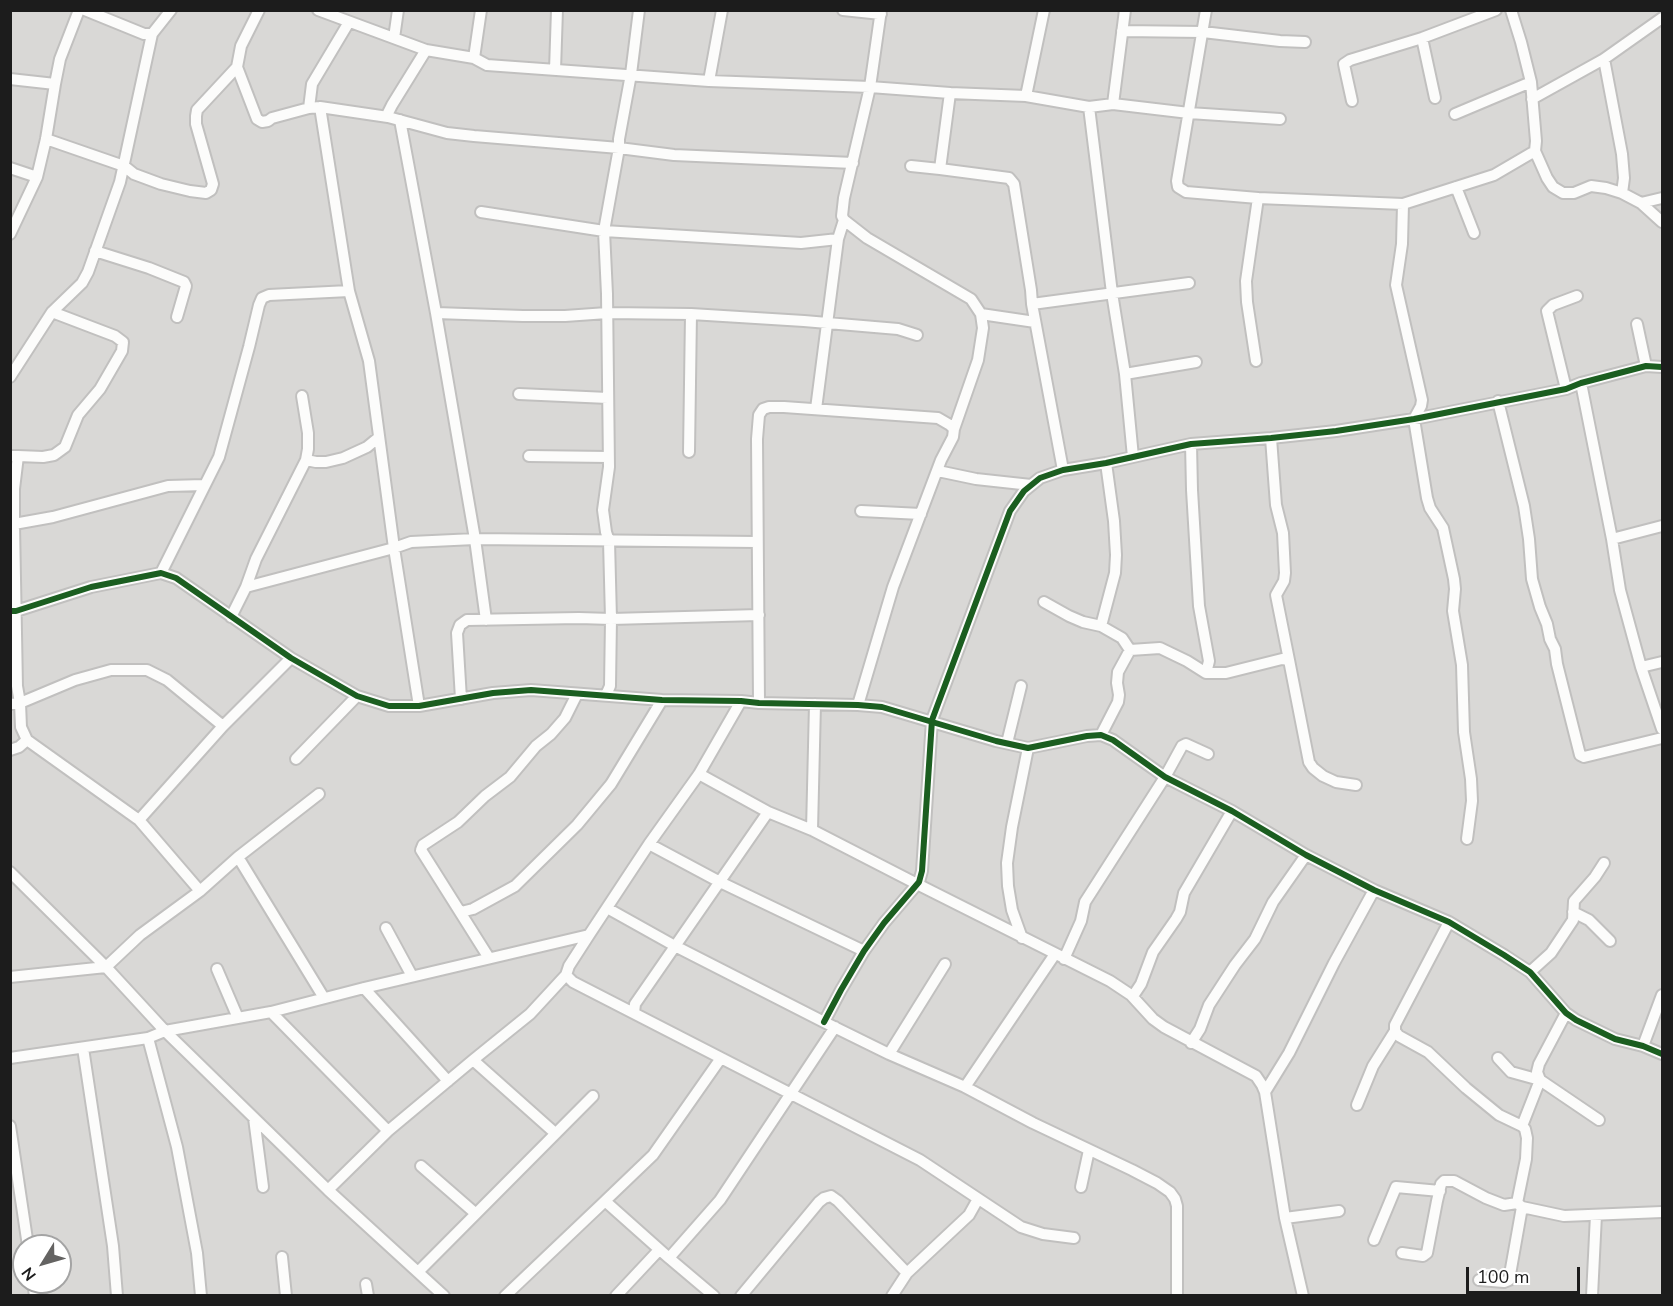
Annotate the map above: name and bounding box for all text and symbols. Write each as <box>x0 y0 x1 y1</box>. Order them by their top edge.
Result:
north arrow <box>12 1234 72 1294</box>
scale bar <box>1469 1255 1583 1293</box>
text: N <box>17 1262 42 1285</box>
text: 100 m <box>1477 1265 1529 1289</box>

